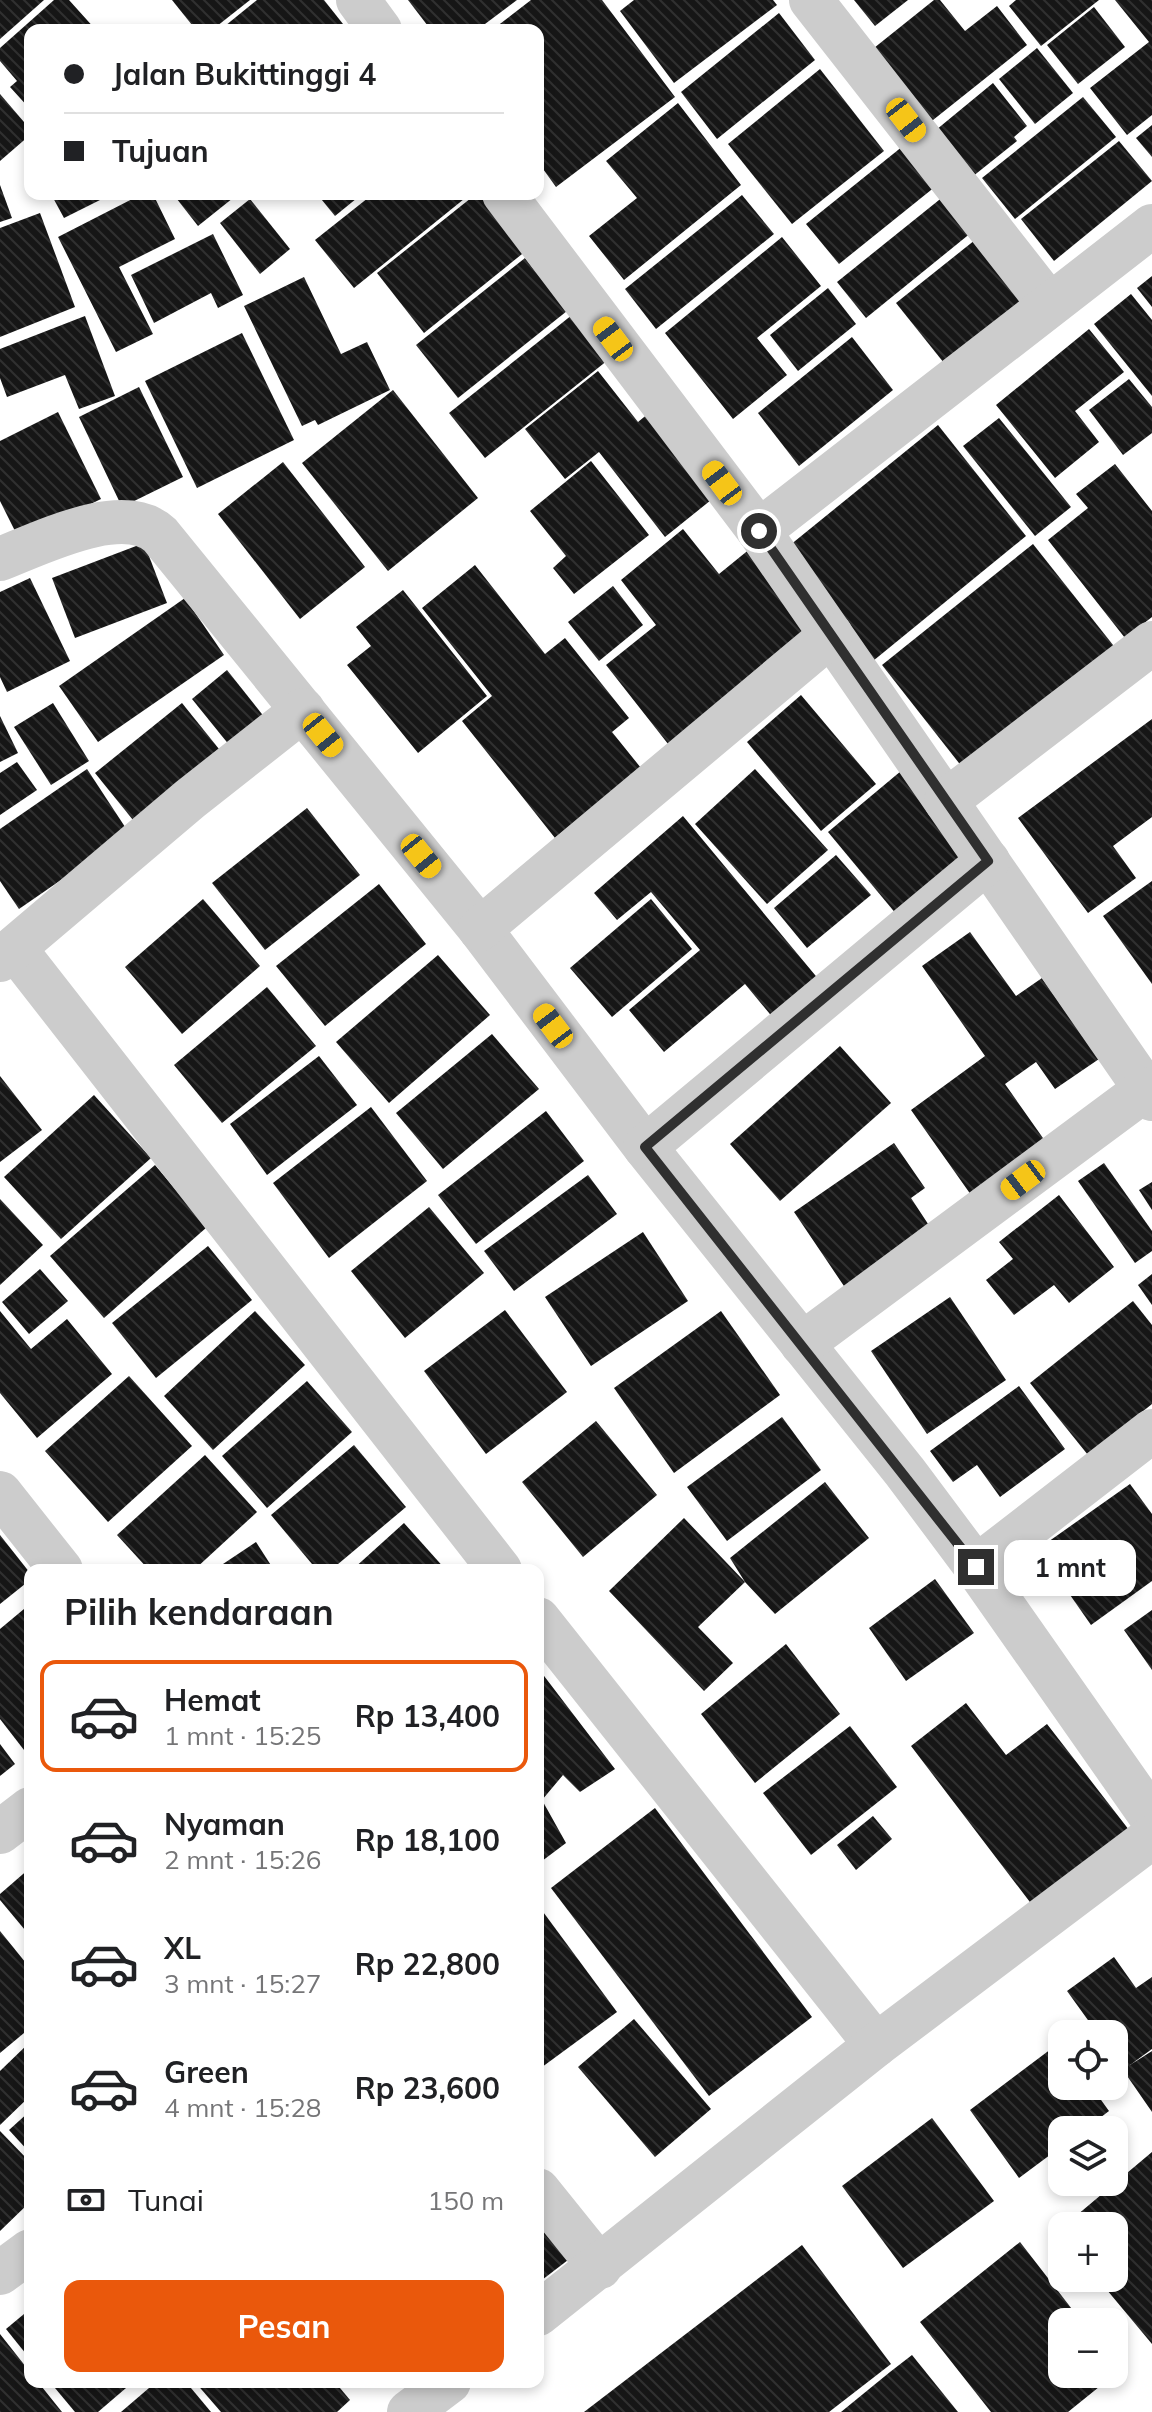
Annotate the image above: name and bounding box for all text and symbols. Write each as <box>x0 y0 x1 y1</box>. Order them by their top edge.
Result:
text: Jalan Bukittinggi 4 <box>112 55 376 93</box>
car <box>882 94 930 146</box>
text: Tujuan <box>112 132 209 170</box>
car <box>589 313 637 365</box>
car <box>698 457 746 509</box>
route start <box>741 513 777 549</box>
car <box>299 709 347 761</box>
car <box>397 830 445 882</box>
car <box>529 1000 577 1052</box>
car <box>997 1156 1049 1204</box>
callout: 1 mnt <box>1004 1539 1136 1595</box>
route end <box>958 1549 994 1585</box>
text: 1 mnt <box>1034 1551 1106 1584</box>
text: Pilih kendaraan <box>64 1589 334 1634</box>
icon: car <box>68 1680 140 1752</box>
text: Hemat <box>164 1681 261 1719</box>
text: Rp 13,400 <box>355 1697 500 1735</box>
text: 1 mnt · 15:25 <box>164 1719 321 1752</box>
icon: car <box>68 1804 140 1876</box>
text: Nyaman <box>164 1805 285 1843</box>
text: Rp 18,100 <box>355 1821 500 1859</box>
text: 2 mnt · 15:26 <box>164 1843 321 1876</box>
icon: car <box>68 1928 140 2000</box>
text: XL <box>164 1929 201 1967</box>
text: Rp 22,800 <box>355 1945 500 1983</box>
text: 3 mnt · 15:27 <box>164 1967 321 2000</box>
map controls <box>1048 2020 1128 2388</box>
button: locate <box>1048 2020 1128 2100</box>
icon: car <box>68 2052 140 2124</box>
text: Green <box>164 2053 249 2091</box>
text: Rp 23,600 <box>355 2069 500 2107</box>
text: 4 mnt · 15:28 <box>164 2091 321 2124</box>
button: layers <box>1048 2116 1128 2196</box>
icon: cash <box>64 2178 108 2222</box>
text: Tunai <box>128 2181 204 2219</box>
text: 150 m <box>428 2184 504 2217</box>
button: + <box>1048 2212 1128 2292</box>
button: Pesan <box>64 2280 504 2372</box>
button: − <box>1048 2308 1128 2388</box>

